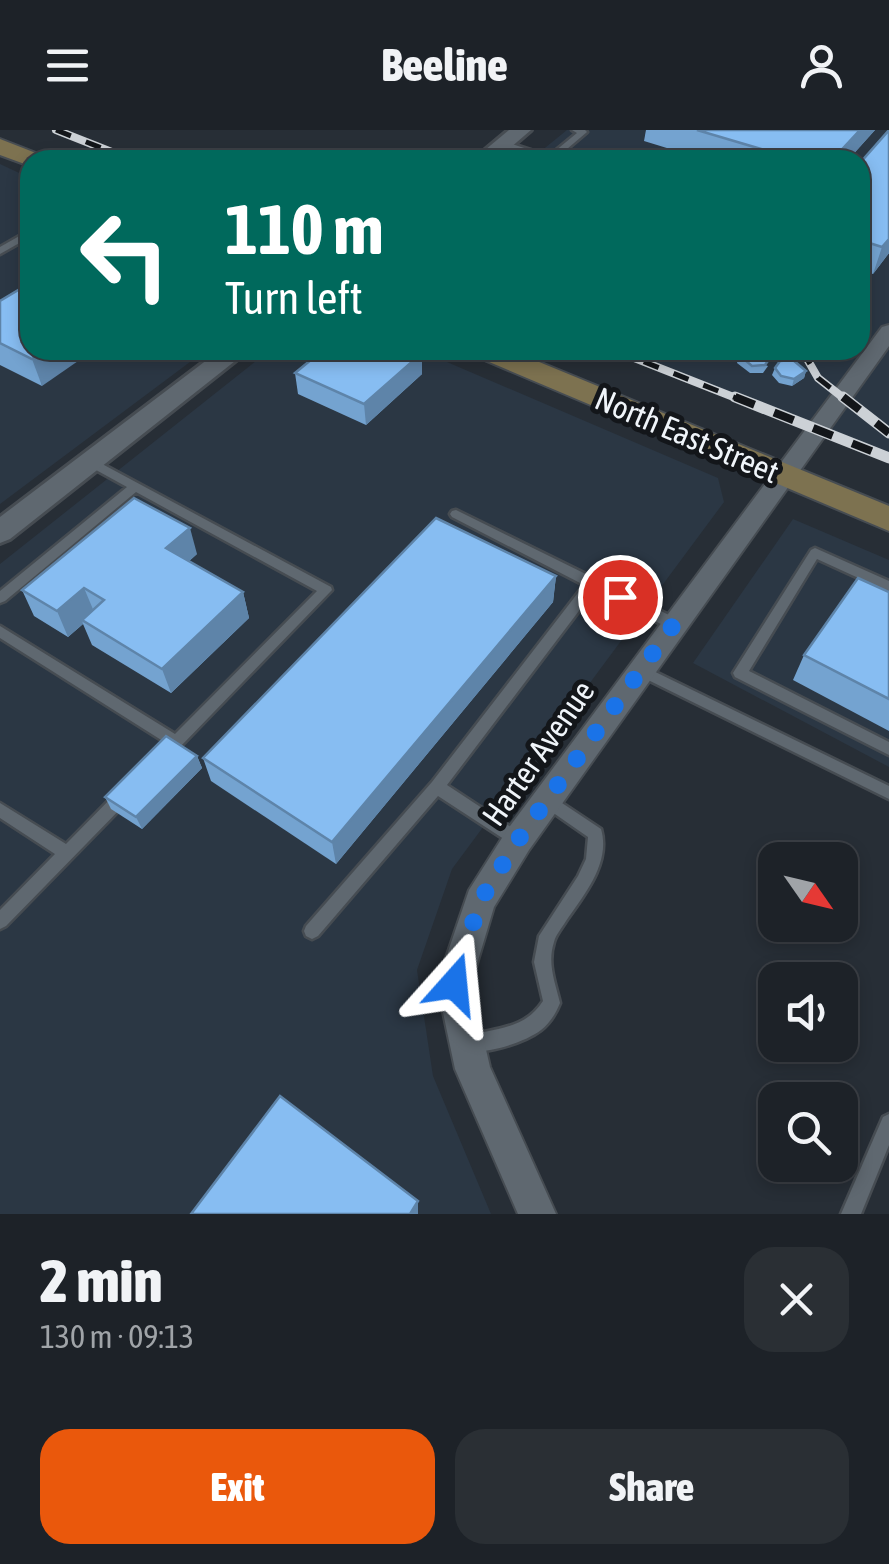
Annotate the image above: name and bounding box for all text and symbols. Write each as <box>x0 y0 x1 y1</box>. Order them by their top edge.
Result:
icon: menu <box>40 38 95 93</box>
icon: person <box>794 38 849 93</box>
text: Beeline <box>381 39 508 91</box>
text: 110 m <box>225 189 384 269</box>
icon: left <box>60 190 190 320</box>
text: Turn left <box>225 272 363 324</box>
street label: North East Street <box>590 380 784 490</box>
pin <box>578 555 663 640</box>
icon: arrive <box>593 570 648 625</box>
street label: Harter Avenue <box>475 673 601 833</box>
north arrow <box>758 842 858 942</box>
map controls <box>758 842 858 1182</box>
position arrow <box>402 932 506 1036</box>
button: sound <box>758 962 858 1062</box>
button: search <box>758 1082 858 1182</box>
text: 2 min <box>40 1246 163 1315</box>
button: close <box>744 1247 849 1352</box>
text: 130 m · 09:13 <box>40 1318 194 1355</box>
button: Exit <box>40 1429 435 1544</box>
button: Share <box>455 1429 849 1544</box>

